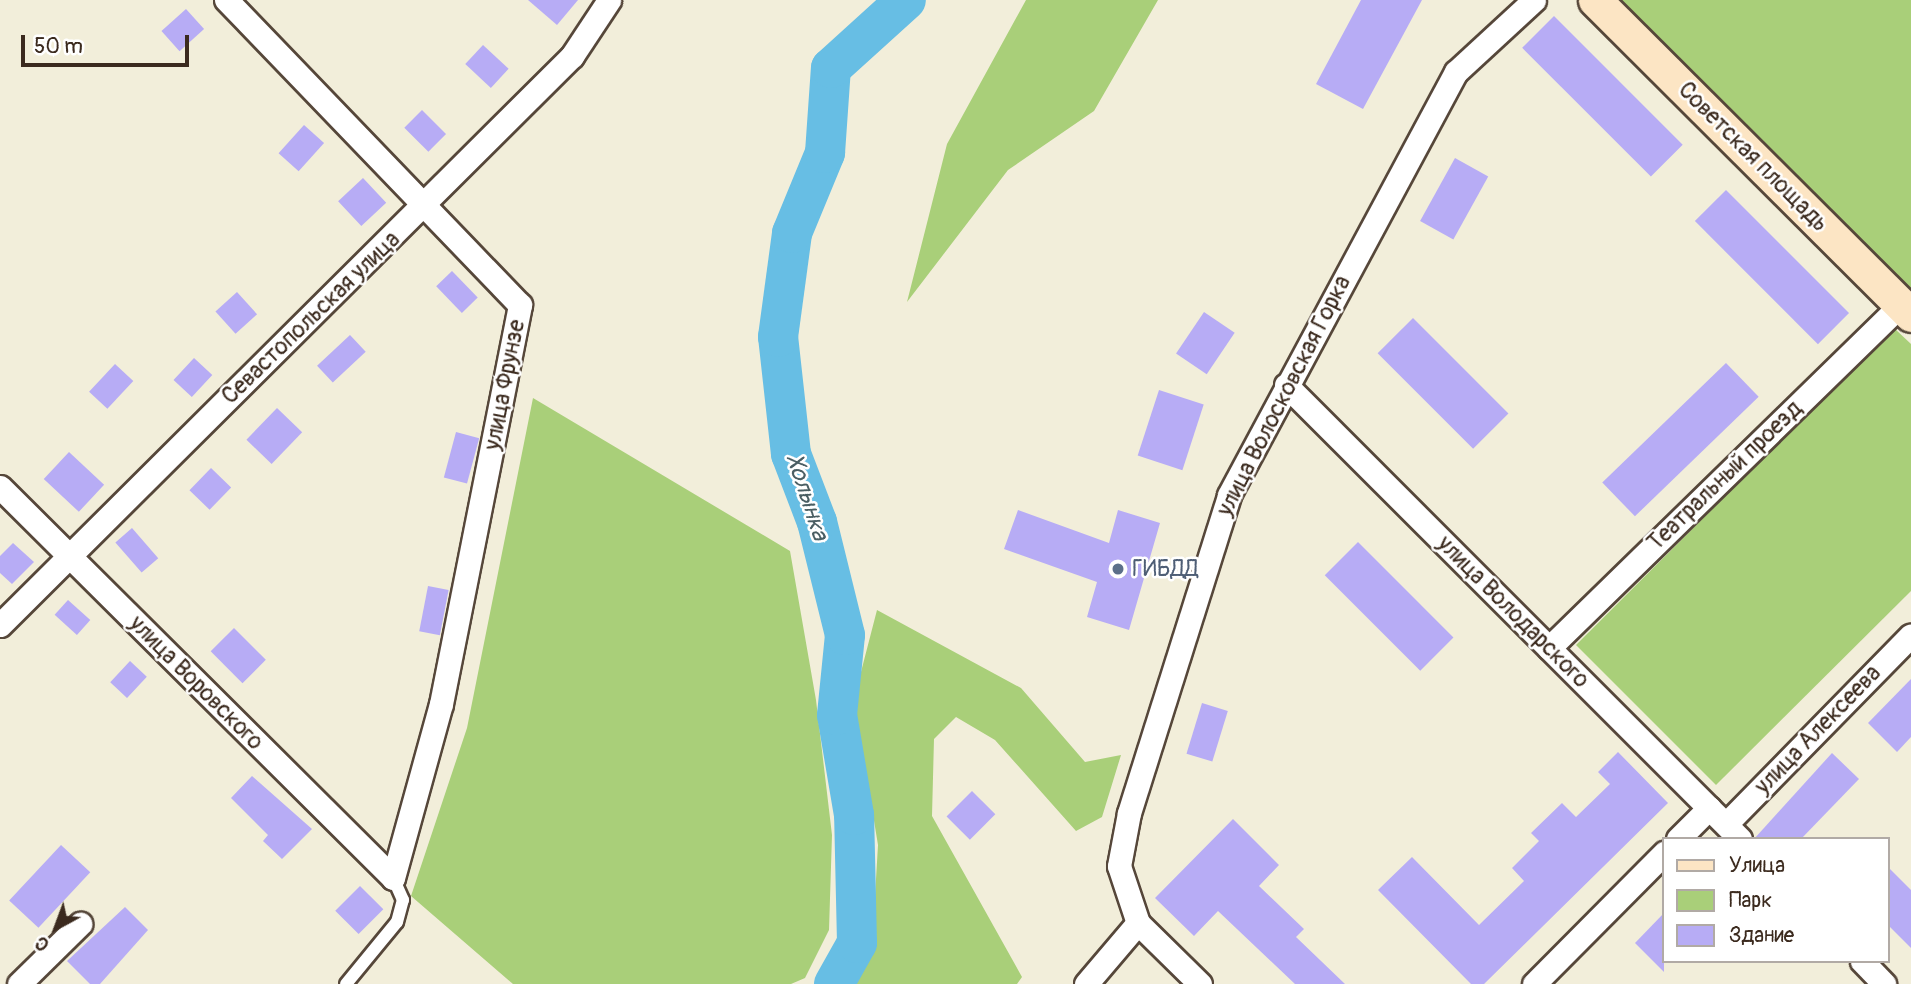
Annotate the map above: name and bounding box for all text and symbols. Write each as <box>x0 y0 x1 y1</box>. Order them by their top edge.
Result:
scale bar <box>24 21 192 65</box>
text: 50 m <box>34 33 83 60</box>
street label: Советская площадь <box>1672 76 1834 238</box>
street label: Севастопольская улица <box>216 226 406 410</box>
street label: улица Волосковская Горка <box>1211 271 1357 521</box>
street label: улица Фрунзе <box>479 317 531 453</box>
street label: Театральный проезд <box>1642 395 1808 557</box>
water label: Холынка <box>779 450 835 544</box>
street label: улица Володарского <box>1431 530 1595 694</box>
place label: ГИБДД <box>1132 555 1198 583</box>
marker: ГИБДД <box>1110 561 1126 577</box>
street label: улица Воровского <box>123 610 269 756</box>
street label: улица Алексеева <box>1749 660 1887 800</box>
legend <box>1662 837 1890 963</box>
text: Улица <box>1729 852 1785 879</box>
text: Парк <box>1729 887 1772 914</box>
north arrow <box>21 893 91 963</box>
text: Здание <box>1729 922 1794 949</box>
text: С <box>30 931 55 957</box>

